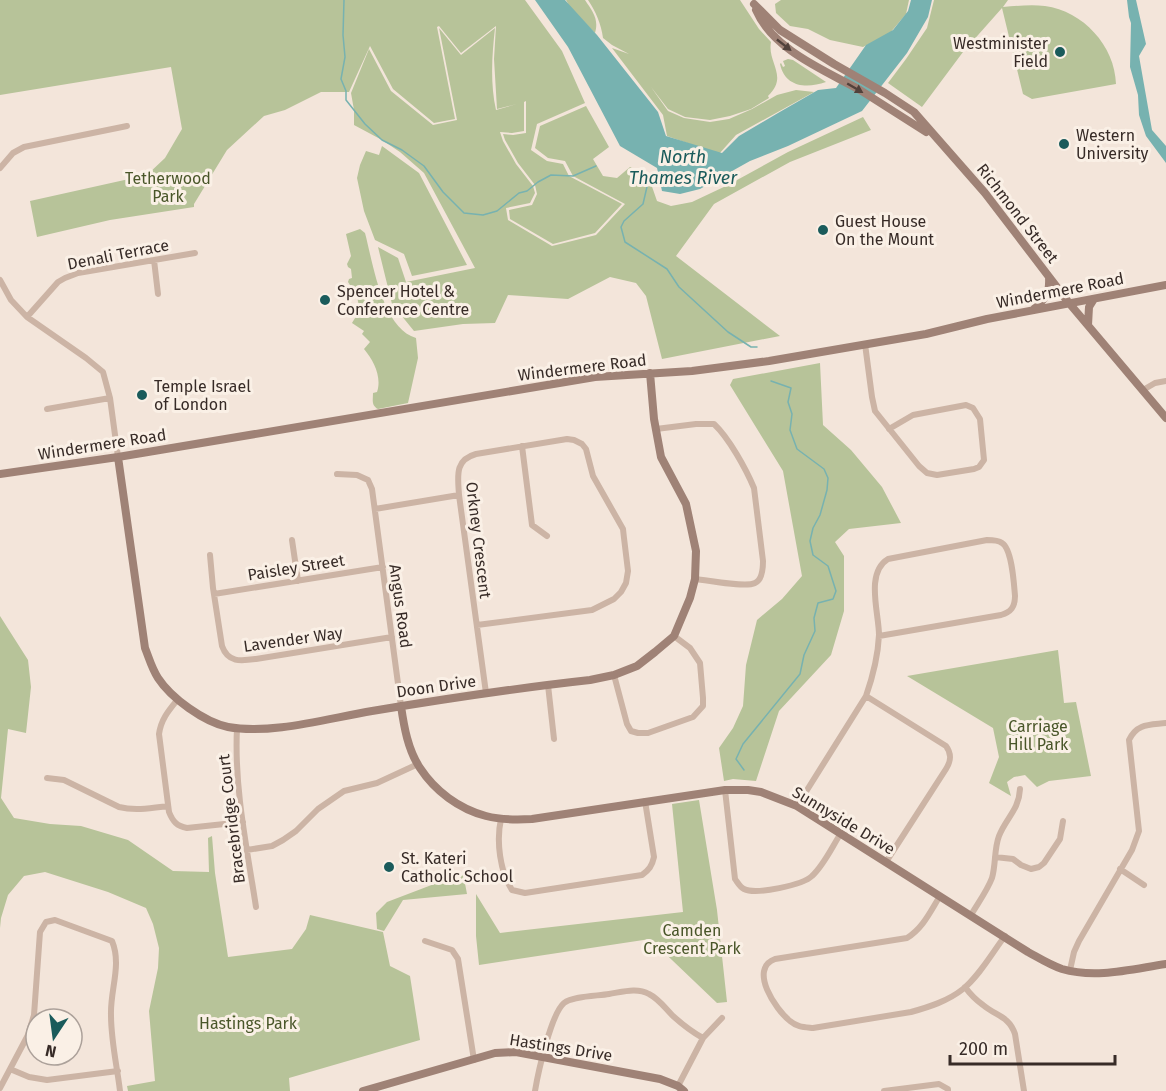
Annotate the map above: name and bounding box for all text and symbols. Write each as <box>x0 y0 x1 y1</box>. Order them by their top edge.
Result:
place label: Westminister Field <box>953 34 1049 71</box>
one-way arrow <box>776 38 792 51</box>
marker: Westminister Field <box>1053 45 1067 59</box>
one-way arrow <box>847 83 864 93</box>
place label: Western University <box>1076 126 1149 163</box>
marker: Western University <box>1057 137 1071 151</box>
water label: North Thames River <box>629 146 738 189</box>
street label: Richmond Street <box>973 160 1062 267</box>
park label: Tetherwood Park <box>125 169 211 206</box>
place label: Guest House On the Mount <box>835 212 934 249</box>
marker: Guest House On the Mount <box>816 223 830 237</box>
street label: Denali Terrace <box>66 235 170 274</box>
street label: Windermere Road <box>995 269 1125 312</box>
place label: Spencer Hotel & Conference Centre <box>337 282 469 319</box>
marker: Spencer Hotel & Conference Centre <box>318 293 332 307</box>
street label: Windermere Road <box>517 350 648 385</box>
place label: Temple Israel of London <box>154 377 251 414</box>
marker: Temple Israel of London <box>135 388 149 402</box>
street label: Windermere Road <box>37 425 168 464</box>
street label: Orkney Crescent <box>462 481 495 600</box>
street label: Paisley Street <box>246 550 346 585</box>
street label: Angus Road <box>385 563 416 649</box>
street label: Lavender Way <box>242 623 344 656</box>
street label: Doon Drive <box>395 672 477 701</box>
park label: Carriage Hill Park <box>1008 717 1069 754</box>
street label: Bracebridge Court <box>214 753 249 885</box>
street label: Sunnyside Drive <box>789 782 899 859</box>
place label: St. Kateri Catholic School <box>401 849 514 886</box>
marker: St. Kateri Catholic School <box>382 860 396 874</box>
park label: Camden Crescent Park <box>643 921 742 958</box>
north arrow <box>24 1007 84 1067</box>
park label: Hastings Park <box>199 1014 298 1033</box>
scale bar <box>950 1028 1115 1066</box>
street label: Hastings Drive <box>508 1030 614 1065</box>
text: 200 m <box>959 1038 1008 1060</box>
text: N <box>43 1041 58 1062</box>

